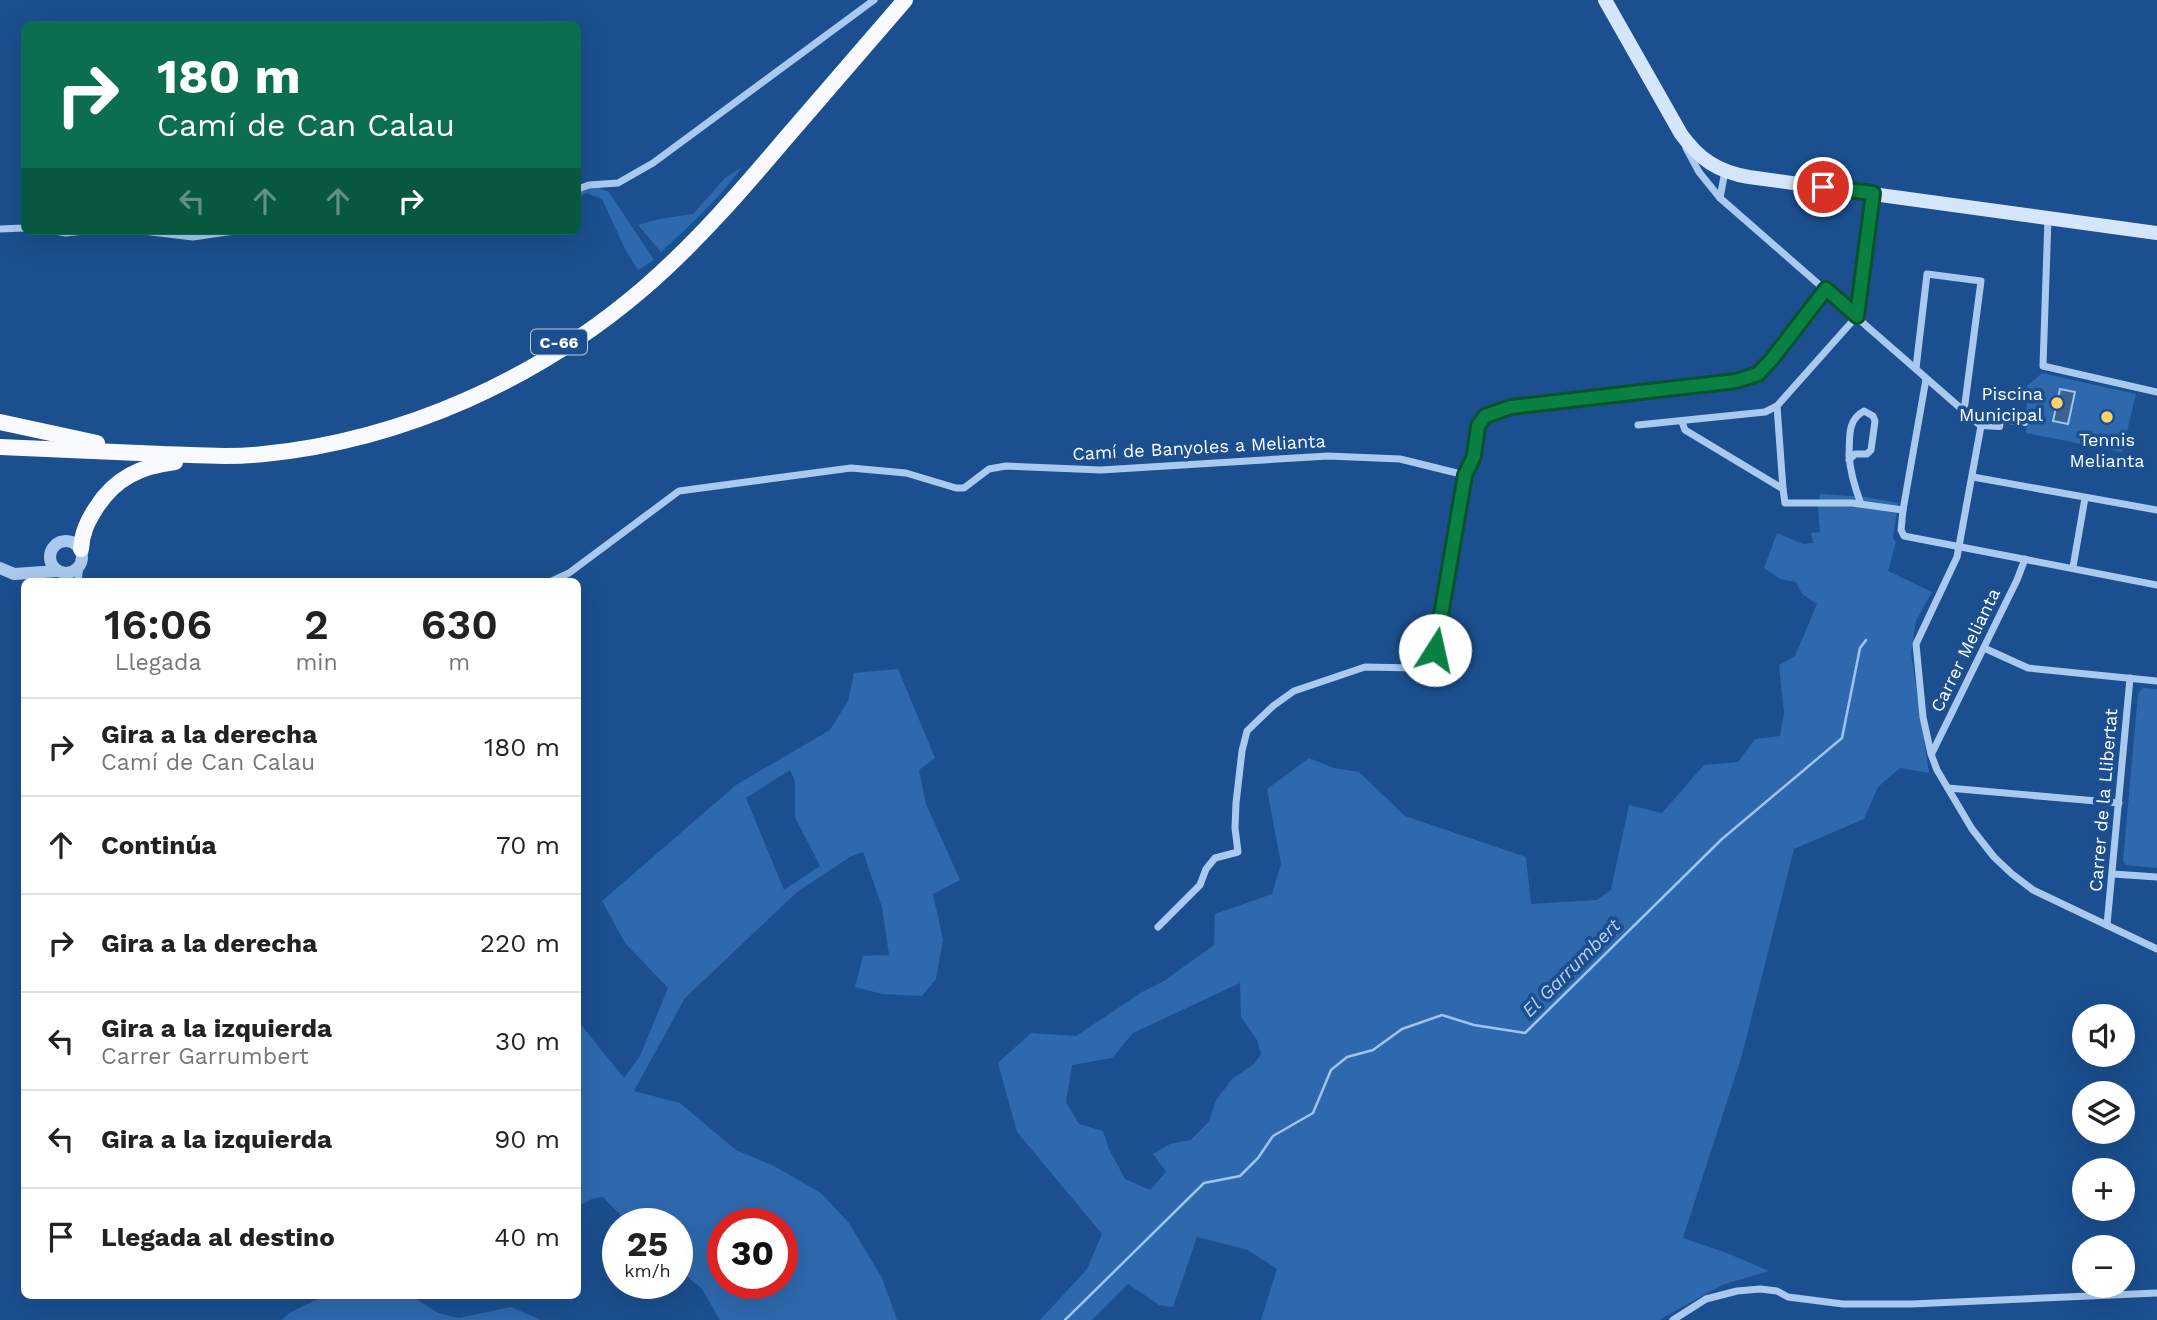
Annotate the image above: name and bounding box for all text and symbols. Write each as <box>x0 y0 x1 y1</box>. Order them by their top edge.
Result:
text: 180 m <box>157 47 301 105</box>
icon: right <box>42 49 133 140</box>
text: Camí de Can Calau <box>157 106 455 144</box>
pin <box>1793 157 1853 217</box>
icon: arrive <box>1804 168 1842 206</box>
icon: left <box>173 182 211 220</box>
icon: ahead <box>246 182 284 220</box>
icon: ahead <box>319 182 357 220</box>
icon: right <box>392 182 430 220</box>
road number: C-66 <box>531 330 587 354</box>
place label: Piscina Municipal <box>1959 383 2043 425</box>
marker: Piscina Municipal <box>2049 395 2065 411</box>
marker: Tennis Melianta <box>2099 409 2115 425</box>
place label: Tennis Melianta <box>2070 429 2144 471</box>
street label: Camí de Banyoles a Melianta <box>1072 430 1326 464</box>
street label: Carrer Melianta <box>1926 585 2004 715</box>
text: 16:06 <box>104 600 212 649</box>
text: 2 <box>304 600 329 649</box>
text: 630 <box>421 600 498 649</box>
position arrow <box>1398 613 1472 687</box>
text: Llegada <box>115 649 202 676</box>
text: min <box>295 649 338 676</box>
text: m <box>448 649 470 676</box>
street label: Carrer de la Llibertat <box>2085 707 2122 893</box>
text: Gira a la derecha <box>101 719 317 749</box>
icon: right <box>42 728 80 766</box>
text: 180 m <box>484 732 560 762</box>
text: Camí de Can Calau <box>101 749 315 776</box>
icon: ahead <box>42 826 80 864</box>
text: Continúa <box>101 830 217 860</box>
text: 70 m <box>496 830 560 860</box>
water label: El Garrumbert <box>1517 914 1625 1022</box>
icon: right <box>42 924 80 962</box>
text: Gira a la derecha <box>101 928 317 958</box>
text: 220 m <box>480 928 560 958</box>
map controls <box>2072 1004 2135 1298</box>
button: sound <box>2072 1004 2135 1067</box>
text: Gira a la izquierda <box>101 1013 332 1043</box>
icon: left <box>42 1022 80 1060</box>
text: 30 m <box>495 1026 560 1056</box>
text: Carrer Garrumbert <box>101 1043 309 1070</box>
button: layers <box>2072 1081 2135 1144</box>
icon: left <box>42 1120 80 1158</box>
text: Gira a la izquierda <box>101 1124 332 1154</box>
text: 90 m <box>494 1124 560 1154</box>
button: + <box>2072 1158 2135 1221</box>
speed limit sign: 30 <box>707 1208 798 1299</box>
icon: arrive <box>42 1218 80 1256</box>
text: Llegada al destino <box>101 1222 335 1252</box>
text: 40 m <box>494 1222 560 1252</box>
text: 25 <box>627 1223 668 1265</box>
button: − <box>2072 1235 2135 1298</box>
text: km/h <box>624 1260 671 1281</box>

